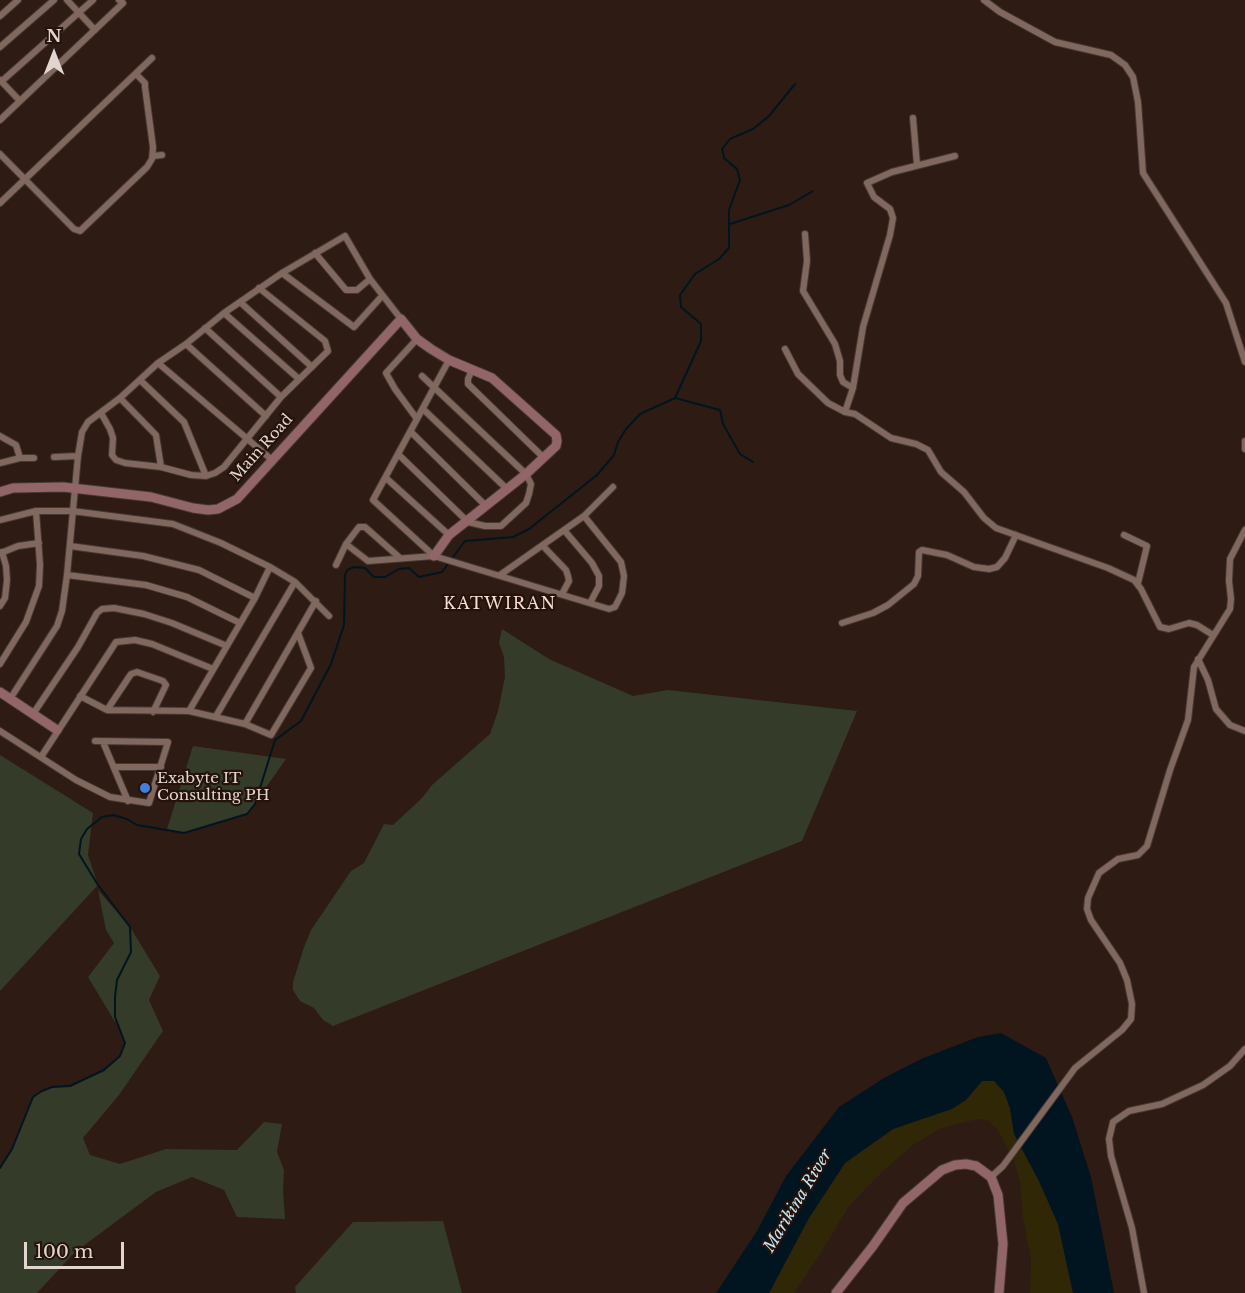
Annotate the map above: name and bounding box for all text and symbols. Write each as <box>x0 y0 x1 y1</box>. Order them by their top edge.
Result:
north arrow <box>24 24 84 84</box>
text: N <box>46 26 62 46</box>
street label: Main Road <box>227 411 297 485</box>
district label: KATWIRAN <box>443 594 557 614</box>
place label: Exabyte IT Consulting PH <box>157 770 269 805</box>
marker: Exabyte IT Consulting PH <box>138 781 152 795</box>
water label: Marikina River <box>760 1146 836 1256</box>
scale bar <box>27 1230 128 1268</box>
text: 100 m <box>35 1241 93 1263</box>

